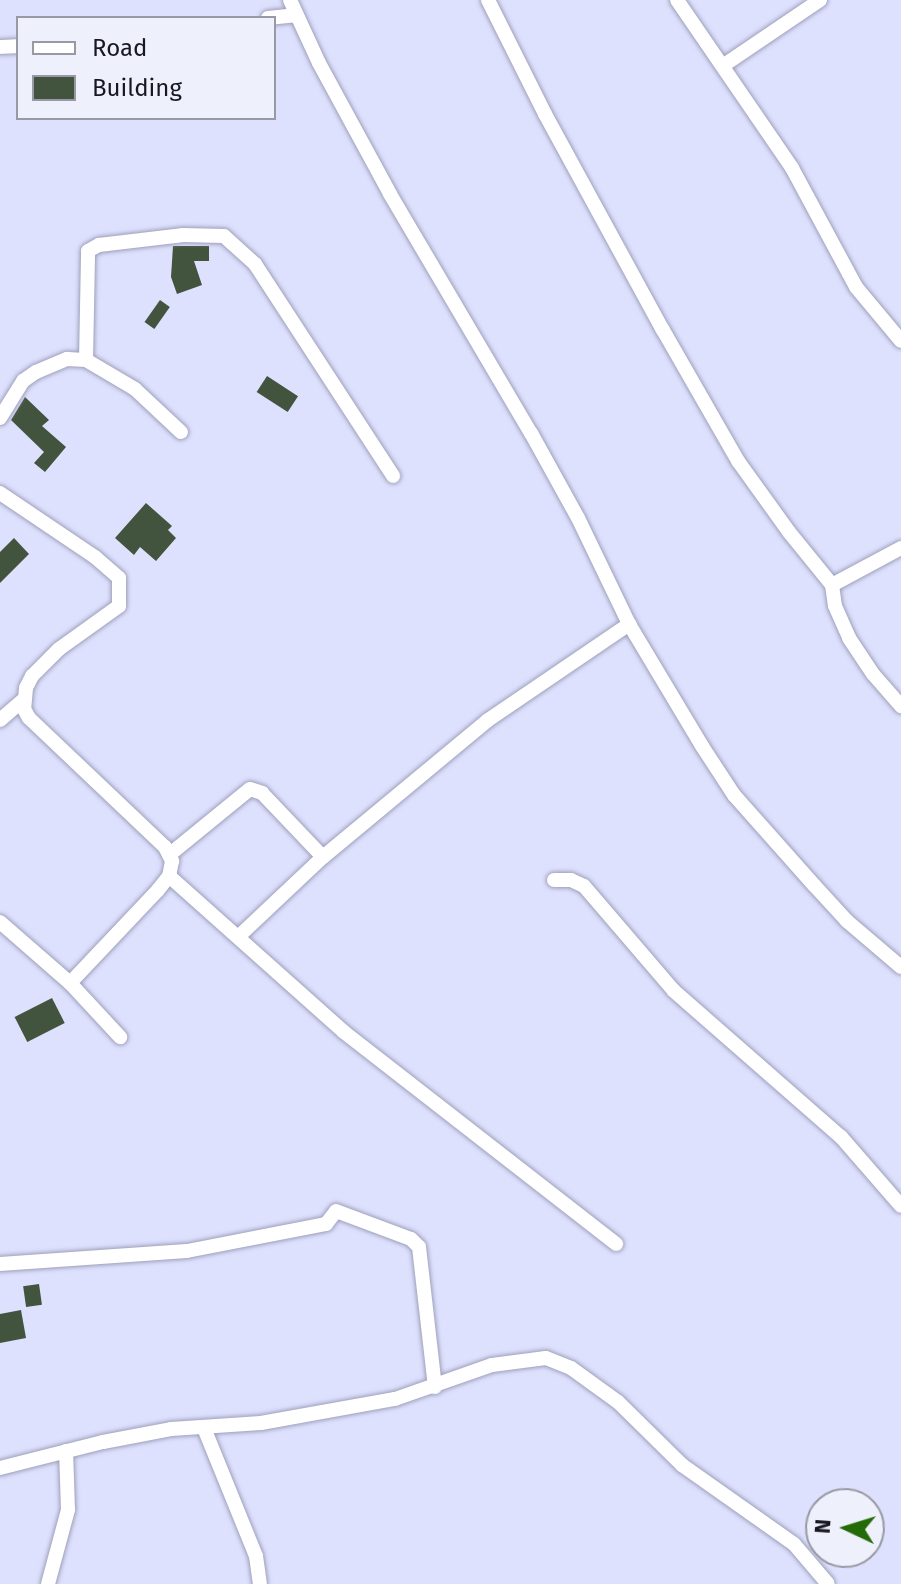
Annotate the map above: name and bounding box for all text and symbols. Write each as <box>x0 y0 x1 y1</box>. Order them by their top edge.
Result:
legend <box>16 16 276 120</box>
text: Road <box>92 34 147 62</box>
text: Building <box>92 74 182 102</box>
north arrow <box>805 1488 885 1568</box>
text: N <box>809 1518 837 1535</box>

